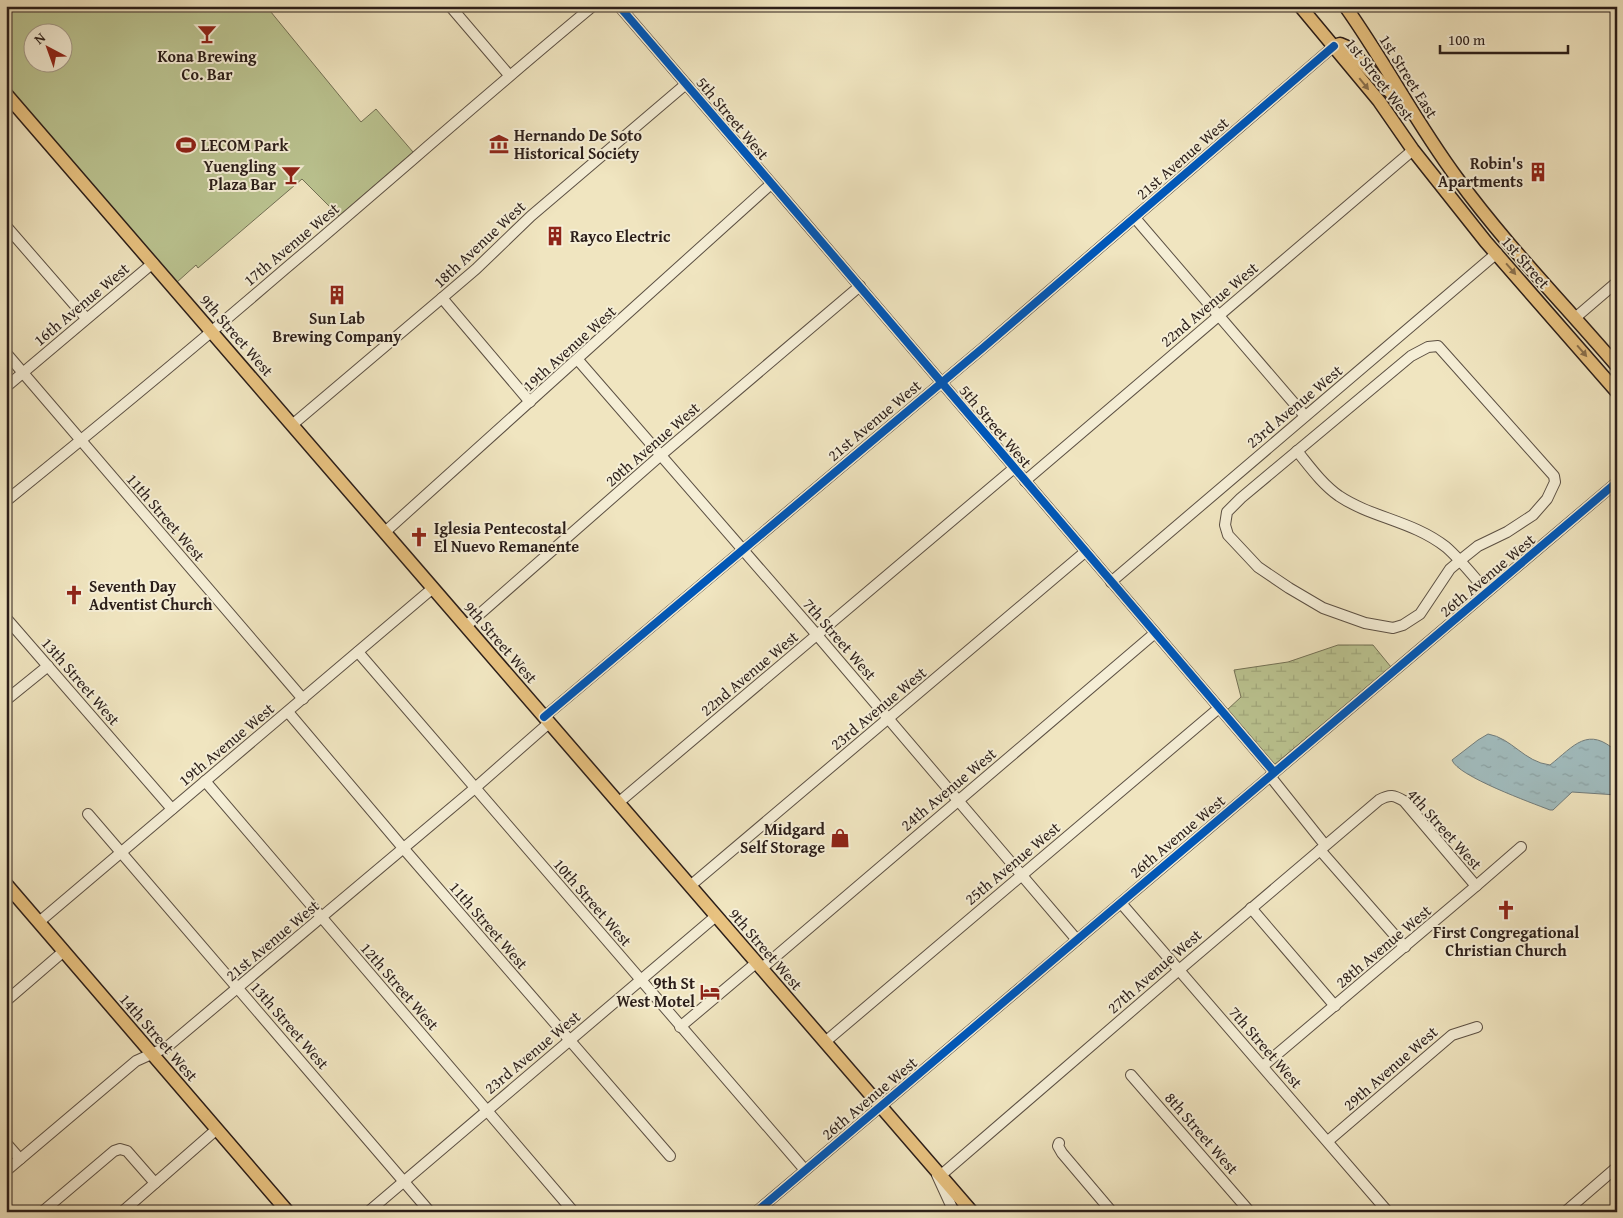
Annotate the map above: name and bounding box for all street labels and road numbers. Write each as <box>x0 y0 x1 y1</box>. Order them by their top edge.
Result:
street label: 1st Street East <box>1374 29 1445 123</box>
street label: 1st Street West <box>1340 32 1420 126</box>
street label: 5th Street West <box>691 71 775 165</box>
street label: 21st Avenue West <box>1130 111 1234 205</box>
street label: 18th Avenue West <box>427 194 531 293</box>
street label: 17th Avenue West <box>238 196 344 291</box>
street label: 1st Street <box>1496 230 1556 294</box>
street label: 22nd Avenue West <box>1155 255 1264 352</box>
street label: 16th Avenue West <box>28 256 134 351</box>
street label: 9th Street West <box>194 289 280 382</box>
street label: 19th Avenue West <box>517 299 621 397</box>
street label: 23rd Avenue West <box>1241 358 1348 453</box>
street label: 21st Avenue West <box>822 373 926 467</box>
street label: 5th Street West <box>954 379 1038 473</box>
street label: 20th Avenue West <box>599 396 705 492</box>
street label: 11th Street West <box>121 468 211 567</box>
street label: 26th Avenue West <box>1434 527 1540 622</box>
street label: 7th Street West <box>797 593 883 686</box>
street label: 9th Street West <box>458 596 544 689</box>
street label: 22nd Avenue West <box>695 624 804 721</box>
street label: 13th Street West <box>36 632 126 731</box>
street label: 23rd Avenue West <box>825 660 932 755</box>
street label: 19th Avenue West <box>173 696 279 791</box>
street label: 24th Avenue West <box>895 741 1001 836</box>
street label: 4th Street West <box>1402 783 1488 875</box>
street label: 26th Avenue West <box>1124 788 1230 883</box>
street label: 25th Avenue West <box>959 815 1065 910</box>
street label: 10th Street West <box>548 853 638 952</box>
street label: 11th Street West <box>444 876 534 975</box>
street label: 21st Avenue West <box>220 893 324 987</box>
street label: 28th Avenue West <box>1330 898 1436 993</box>
street label: 9th Street West <box>723 903 809 996</box>
street label: 27th Avenue West <box>1101 923 1207 1019</box>
street label: 12th Street West <box>355 937 445 1036</box>
street label: 13th Street West <box>245 976 335 1075</box>
street label: 14th Street West <box>114 988 204 1087</box>
street label: 7th Street West <box>1223 1001 1309 1094</box>
street label: 23rd Avenue West <box>479 1004 586 1099</box>
street label: 29th Avenue West <box>1337 1020 1443 1116</box>
street label: 26th Avenue West <box>816 1050 922 1145</box>
street label: 8th Street West <box>1159 1087 1245 1180</box>

